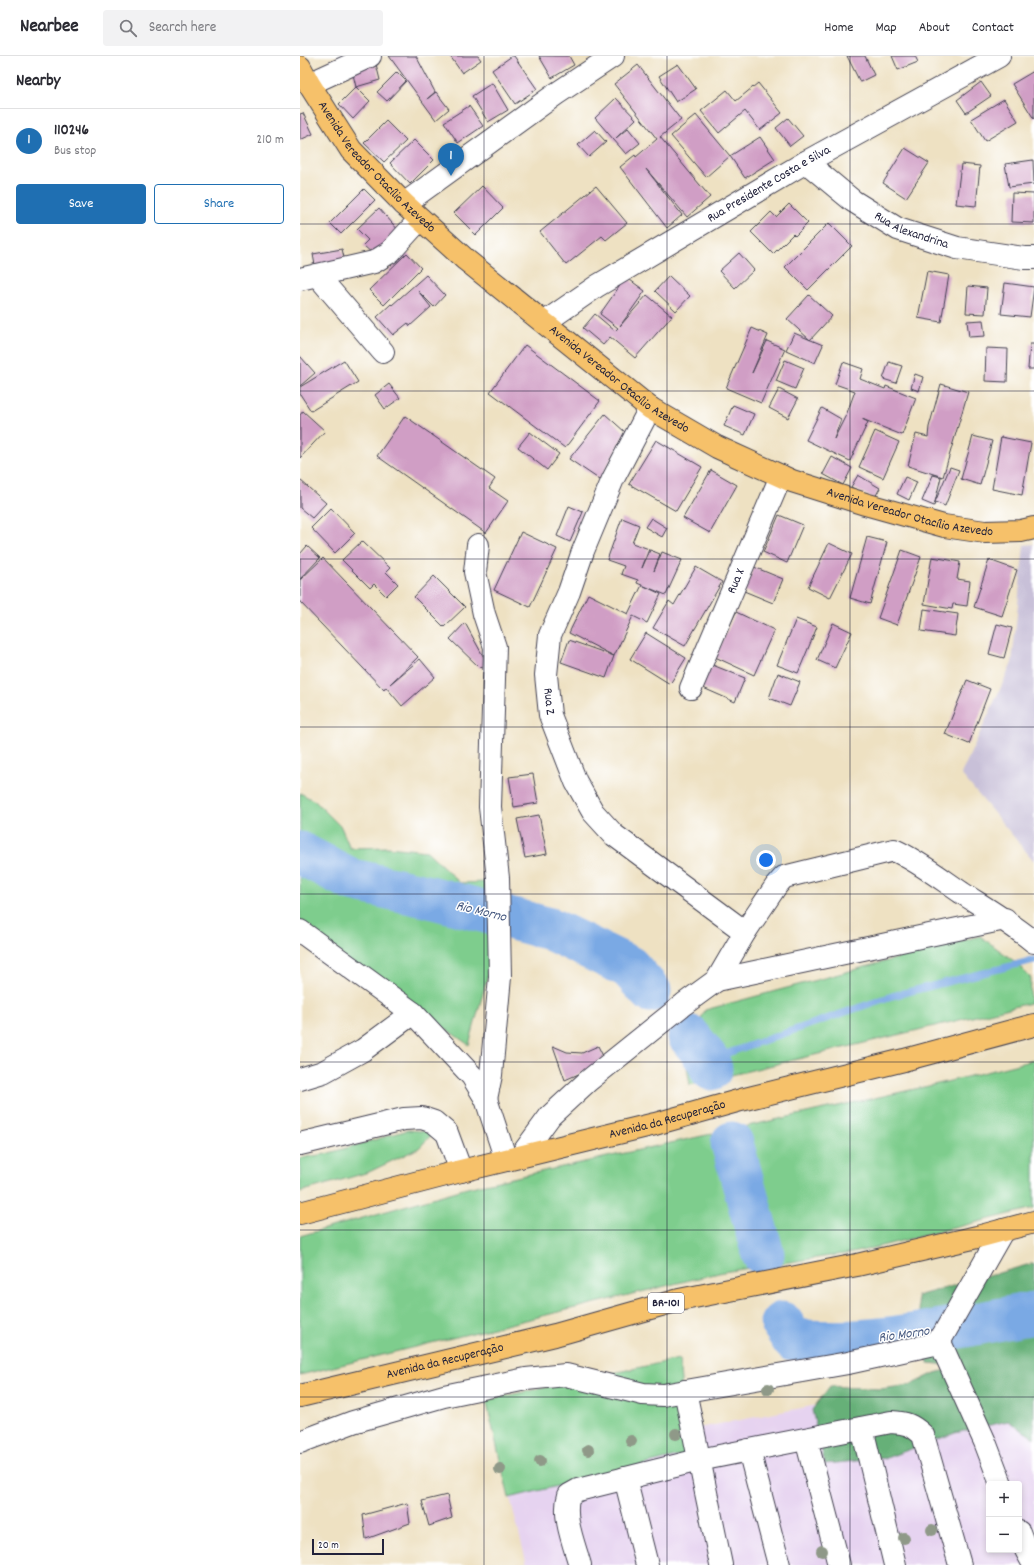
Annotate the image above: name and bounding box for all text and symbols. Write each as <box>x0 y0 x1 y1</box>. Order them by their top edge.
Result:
search box <box>103 10 383 46</box>
text: Nearbee <box>20 14 79 41</box>
icon: search <box>117 17 139 39</box>
text: Search here <box>149 17 216 39</box>
text: Home <box>824 18 853 38</box>
text: Map <box>875 18 897 38</box>
text: About <box>919 18 950 38</box>
text: Contact <box>972 18 1014 38</box>
text: Nearby <box>16 70 60 94</box>
street label: Avenida Vereador Otacílio Azevedo <box>313 97 440 238</box>
text: 110246 <box>54 120 89 142</box>
text: 1 <box>28 131 30 150</box>
text: 210 m <box>256 131 284 150</box>
street label: Rua Presidente Costa e Silva <box>704 140 835 228</box>
text: Bus stop <box>54 142 96 161</box>
pin: 1 <box>438 143 464 176</box>
button: Save <box>16 184 146 224</box>
button: Share <box>154 184 284 224</box>
street label: Rua Alexandrina <box>870 207 952 254</box>
street label: Avenida Vereador Otacílio Azevedo <box>545 321 693 438</box>
street label: Avenida Vereador Otacílio Azevedo <box>824 483 994 542</box>
street label: Rua X <box>723 565 750 597</box>
street label: Rua Z <box>538 687 559 716</box>
your location <box>756 850 776 870</box>
water label: Rio Morno <box>454 896 509 928</box>
street label: Avenida da Recuperação <box>607 1095 728 1144</box>
road number: BR-101 <box>648 1293 684 1313</box>
water label: Rio Morno <box>877 1321 931 1348</box>
street label: Avenida da Recuperação <box>384 1338 506 1385</box>
map controls <box>986 1481 1022 1553</box>
button: + <box>986 1481 1022 1517</box>
button: − <box>986 1517 1022 1553</box>
scale bar <box>312 1537 384 1556</box>
text: 20 m <box>318 1538 339 1554</box>

